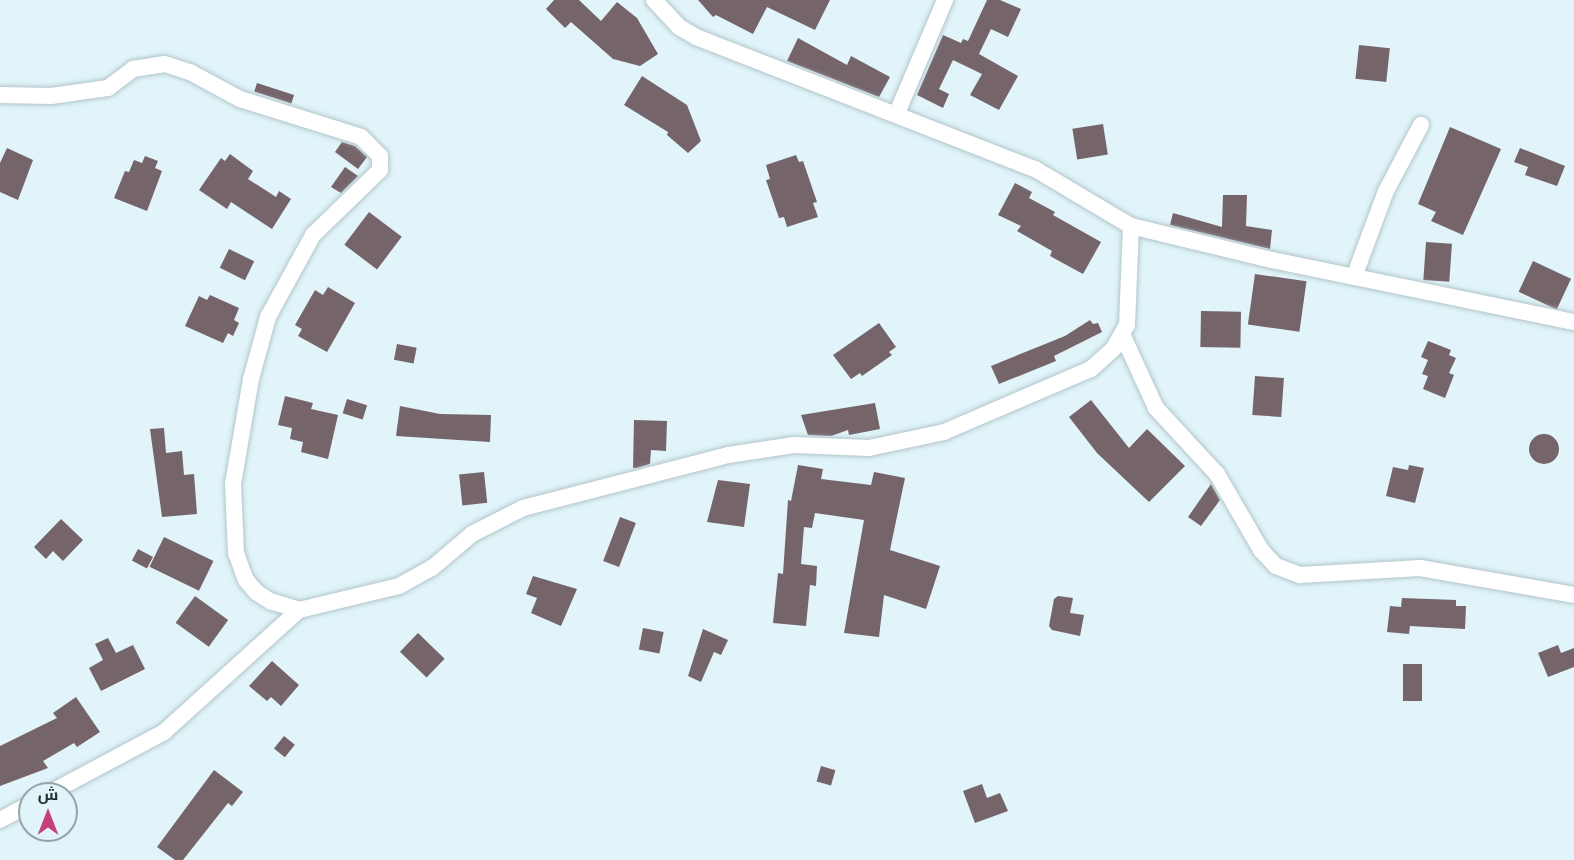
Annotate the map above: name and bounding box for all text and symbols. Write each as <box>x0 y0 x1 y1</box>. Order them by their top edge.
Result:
north arrow <box>18 782 78 842</box>
text: ش <box>38 786 58 805</box>

